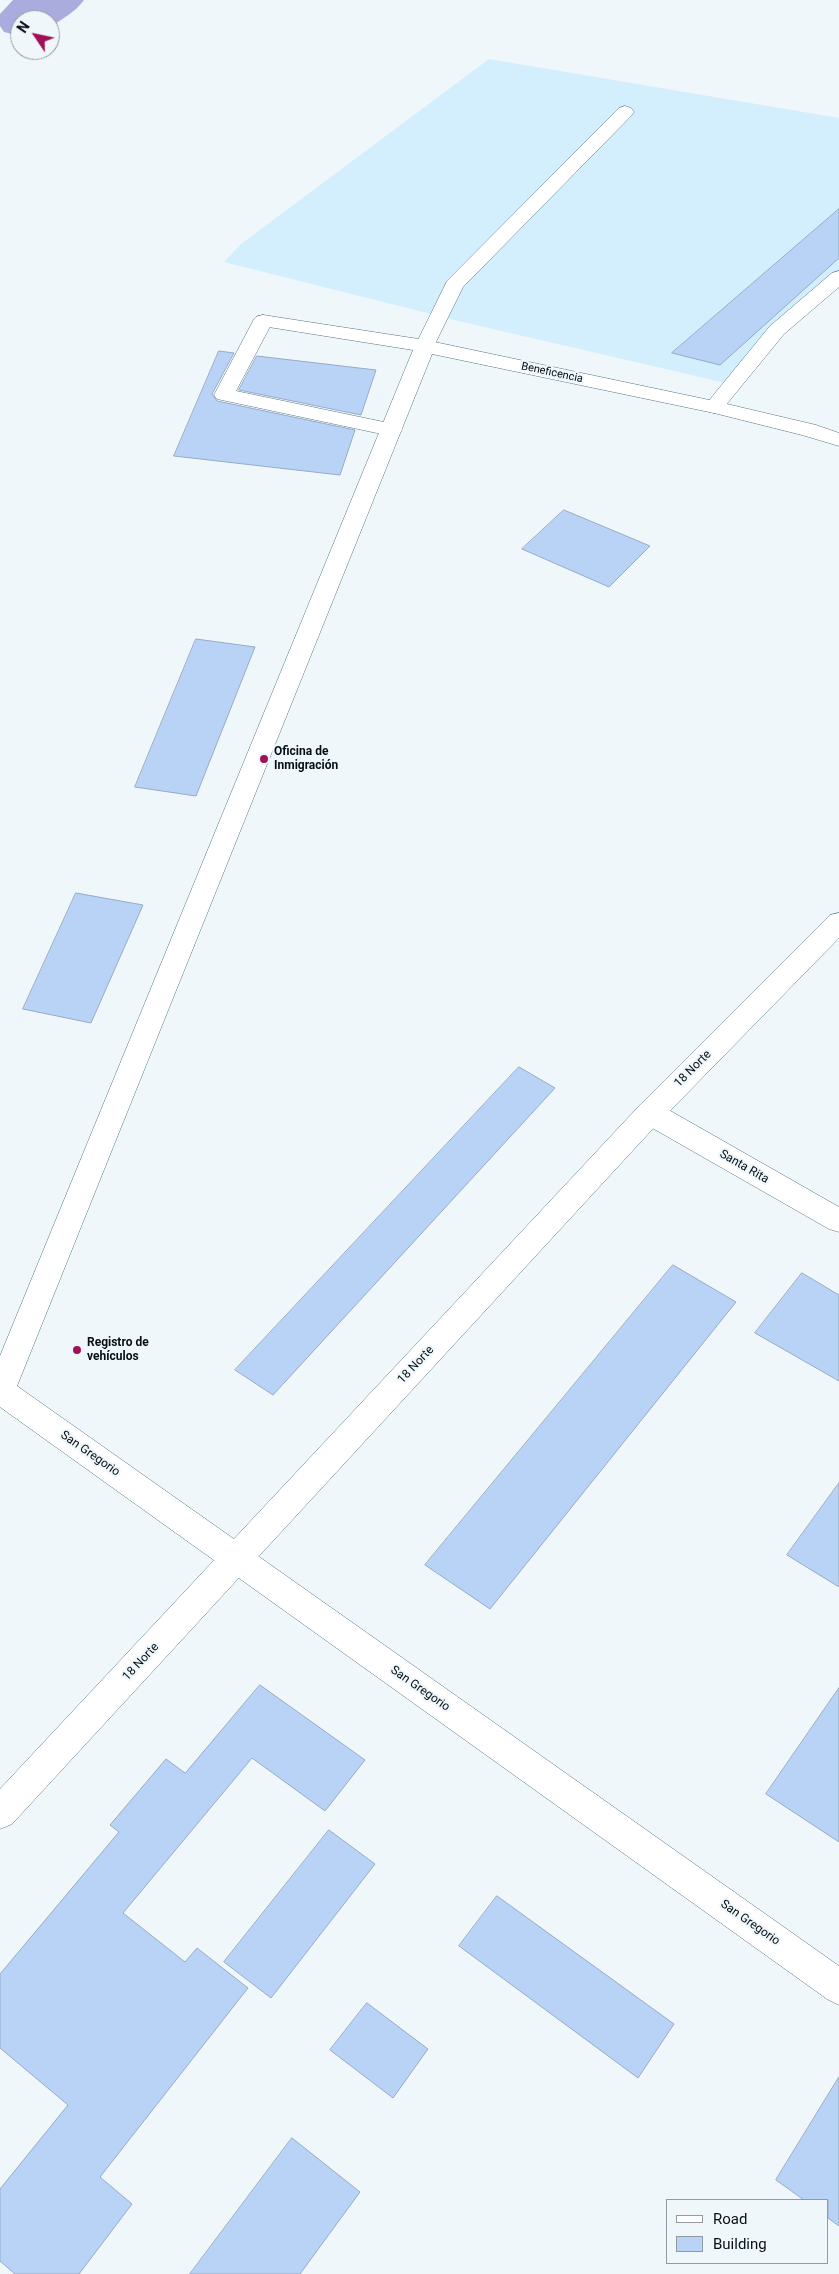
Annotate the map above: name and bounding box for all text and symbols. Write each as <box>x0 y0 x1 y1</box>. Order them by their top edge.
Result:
north arrow <box>10 10 60 60</box>
text: N <box>14 19 33 36</box>
street label: Beneficencia <box>520 360 584 386</box>
place label: Oficina de Inmigración <box>274 745 338 773</box>
marker: Oficina de Inmigración <box>258 753 270 765</box>
street label: 18 Norte <box>671 1047 715 1091</box>
street label: Santa Rita <box>717 1147 771 1187</box>
place label: Registro de vehículos <box>87 1336 149 1364</box>
street label: 18 Norte <box>395 1343 437 1387</box>
marker: Registro de vehículos <box>71 1344 83 1356</box>
street label: San Gregorio <box>58 1428 122 1480</box>
street label: 18 Norte <box>120 1640 162 1684</box>
street label: San Gregorio <box>388 1663 452 1715</box>
street label: San Gregorio <box>718 1897 782 1949</box>
legend <box>666 2199 829 2264</box>
text: Road <box>713 2210 747 2228</box>
text: Building <box>713 2235 767 2253</box>

